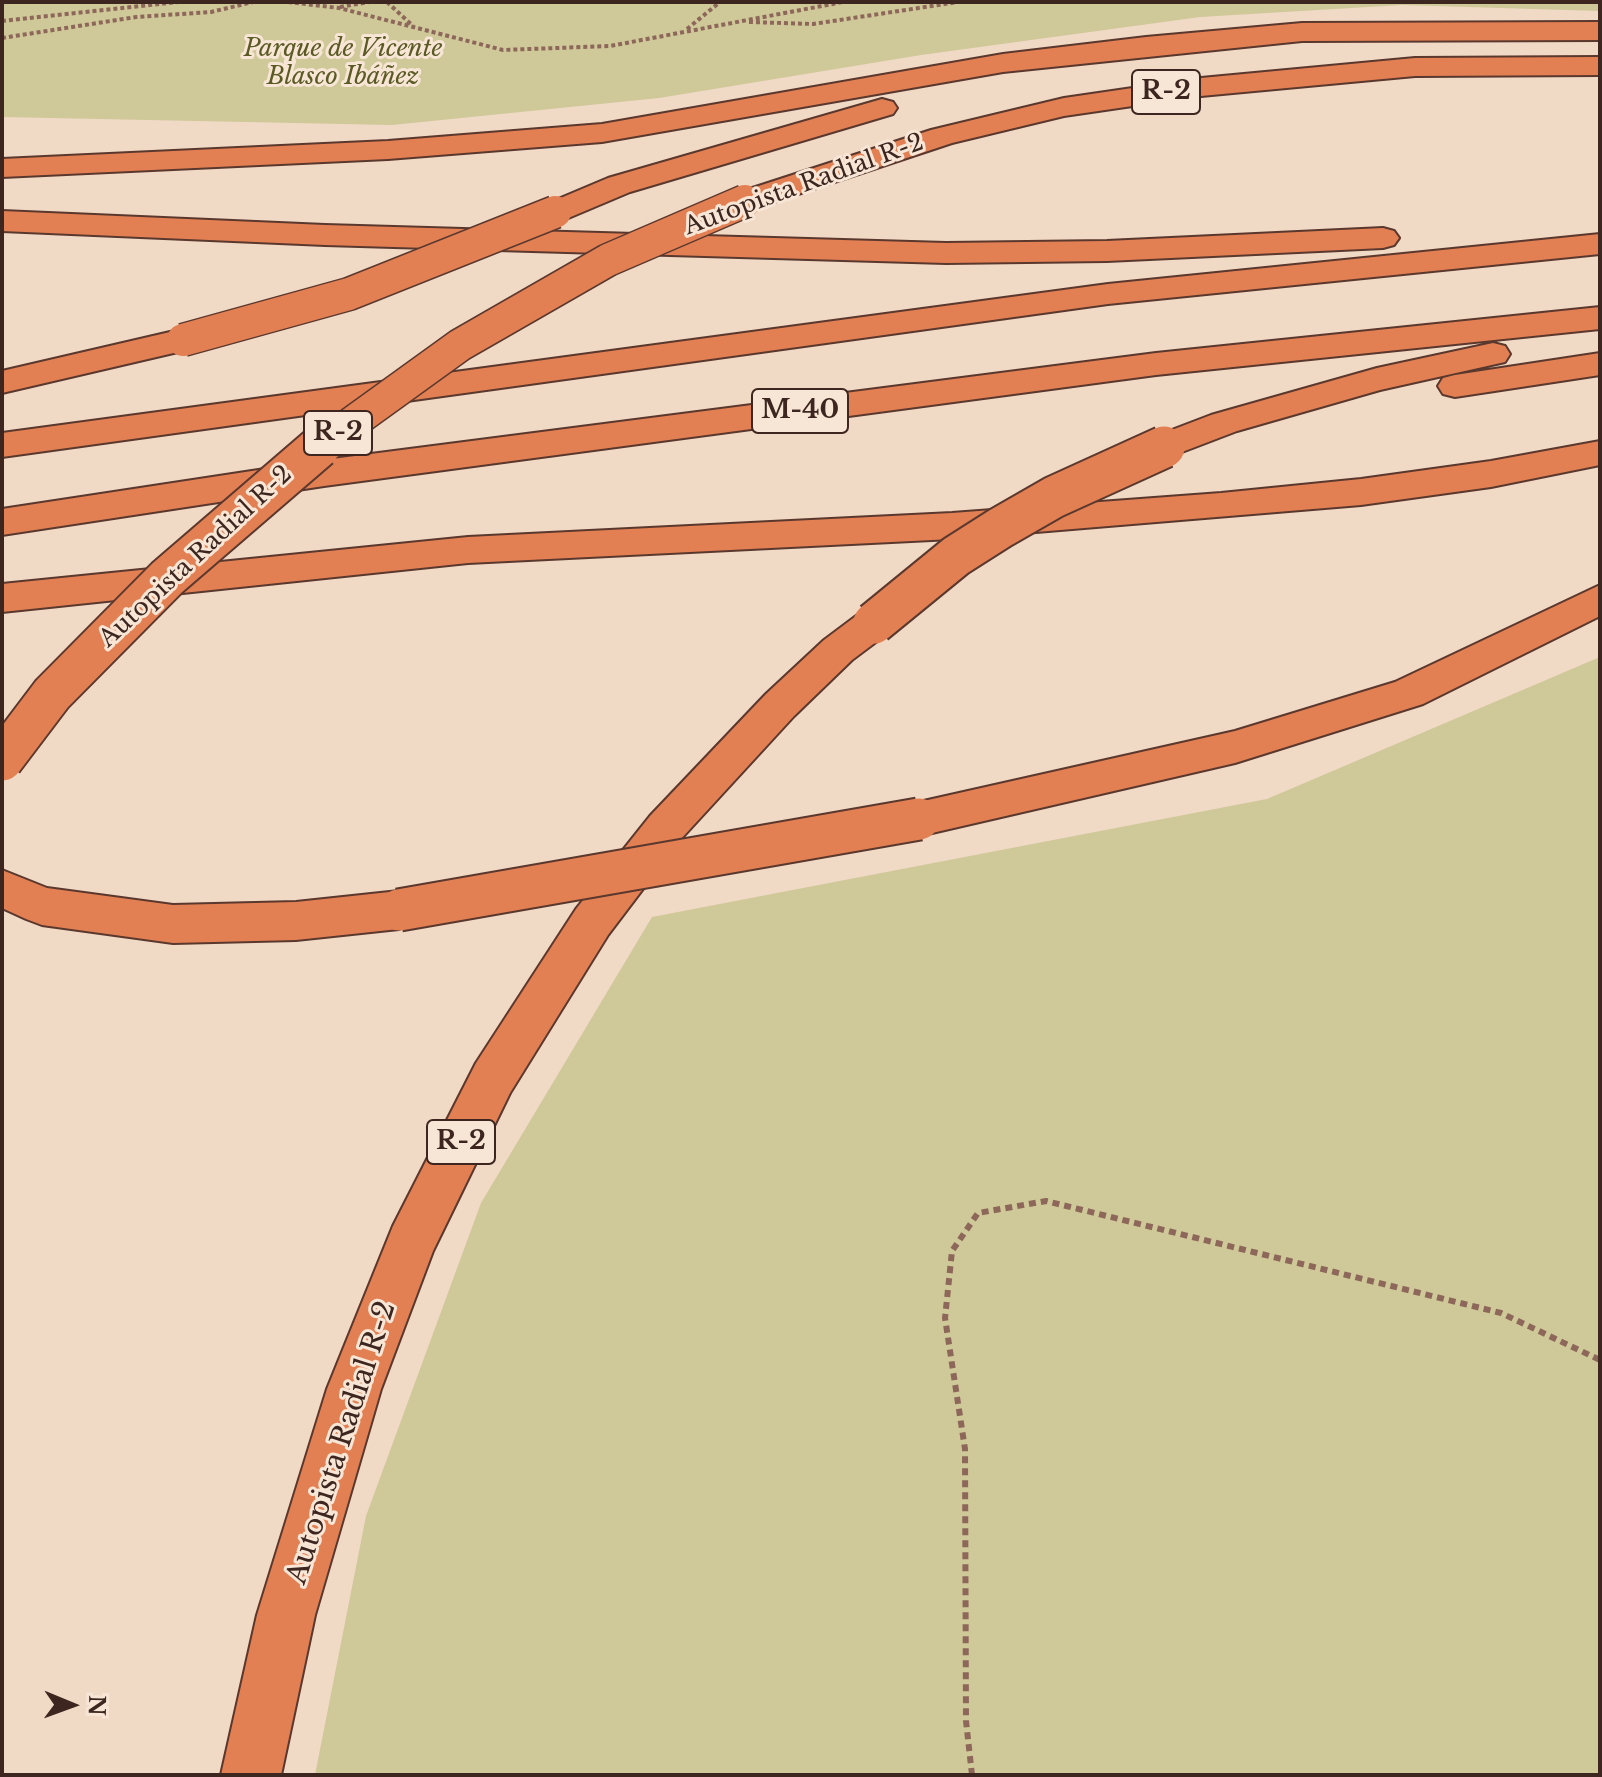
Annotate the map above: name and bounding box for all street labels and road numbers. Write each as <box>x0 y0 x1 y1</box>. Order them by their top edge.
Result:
road number: R-2 <box>1132 70 1200 114</box>
street label: Autopista Radial R-2 <box>680 128 928 242</box>
road number: M-40 <box>752 389 848 433</box>
road number: R-2 <box>304 411 372 455</box>
street label: Autopista Radial R-2 <box>94 460 298 654</box>
road number: R-2 <box>427 1120 495 1164</box>
street label: Autopista Radial R-2 <box>280 1297 404 1589</box>

